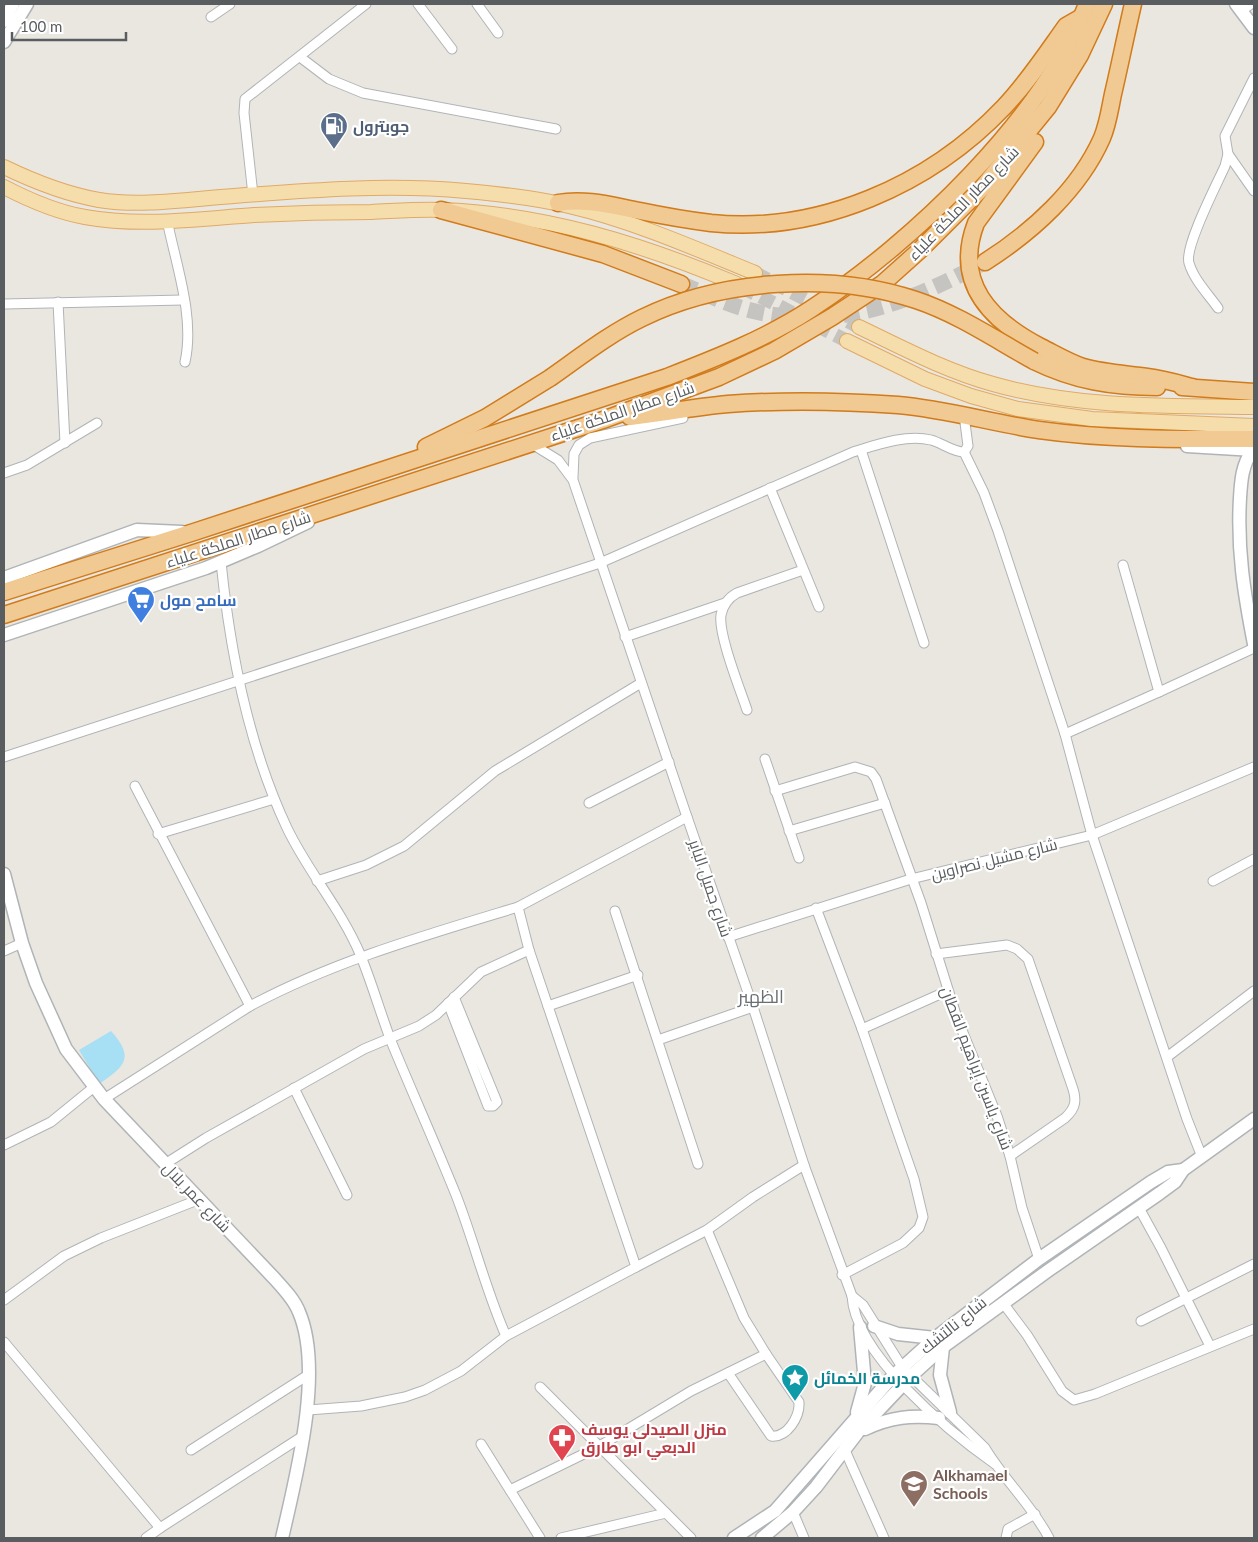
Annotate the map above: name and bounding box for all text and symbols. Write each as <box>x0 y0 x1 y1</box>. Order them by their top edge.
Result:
scale bar <box>12 10 126 42</box>
text: 100 m <box>20 17 62 35</box>
fuel station icon: جوبترول <box>319 111 349 150</box>
place label: جوبترول <box>353 116 409 136</box>
street label: شارع مطار الملكة علياء <box>903 142 1024 266</box>
street label: شارع مطار الملكة علياء <box>547 377 697 447</box>
street label: شارع مطار الملكة علياء <box>163 506 314 574</box>
supermarket icon: سامح مول <box>126 585 156 624</box>
place label: سامح مول <box>160 590 237 611</box>
street label: شارع مشيل نصراوين <box>929 834 1060 886</box>
street label: شارع جميل الباير <box>683 836 737 940</box>
street label: شارع ياسين إبراهيم القطان <box>935 983 1017 1153</box>
district label: الظهير <box>737 985 784 1008</box>
street label: شارع عمر بلال <box>157 1158 235 1238</box>
street label: شارع نالتشك <box>916 1292 992 1360</box>
place icon: مدرسة الخمائل <box>780 1363 810 1402</box>
place label: مدرسة الخمائل <box>814 1368 920 1388</box>
place label: منزل الصيدلي يوسف الدبعي ابو طارق <box>581 1419 727 1460</box>
pharmacy icon: منزل الصيدلي يوسف الدبعي ابو طارق <box>547 1423 577 1462</box>
place label: Alkhamael Schools <box>932 1465 1008 1502</box>
school or university icon: Alkhamael Schools <box>899 1469 929 1508</box>

